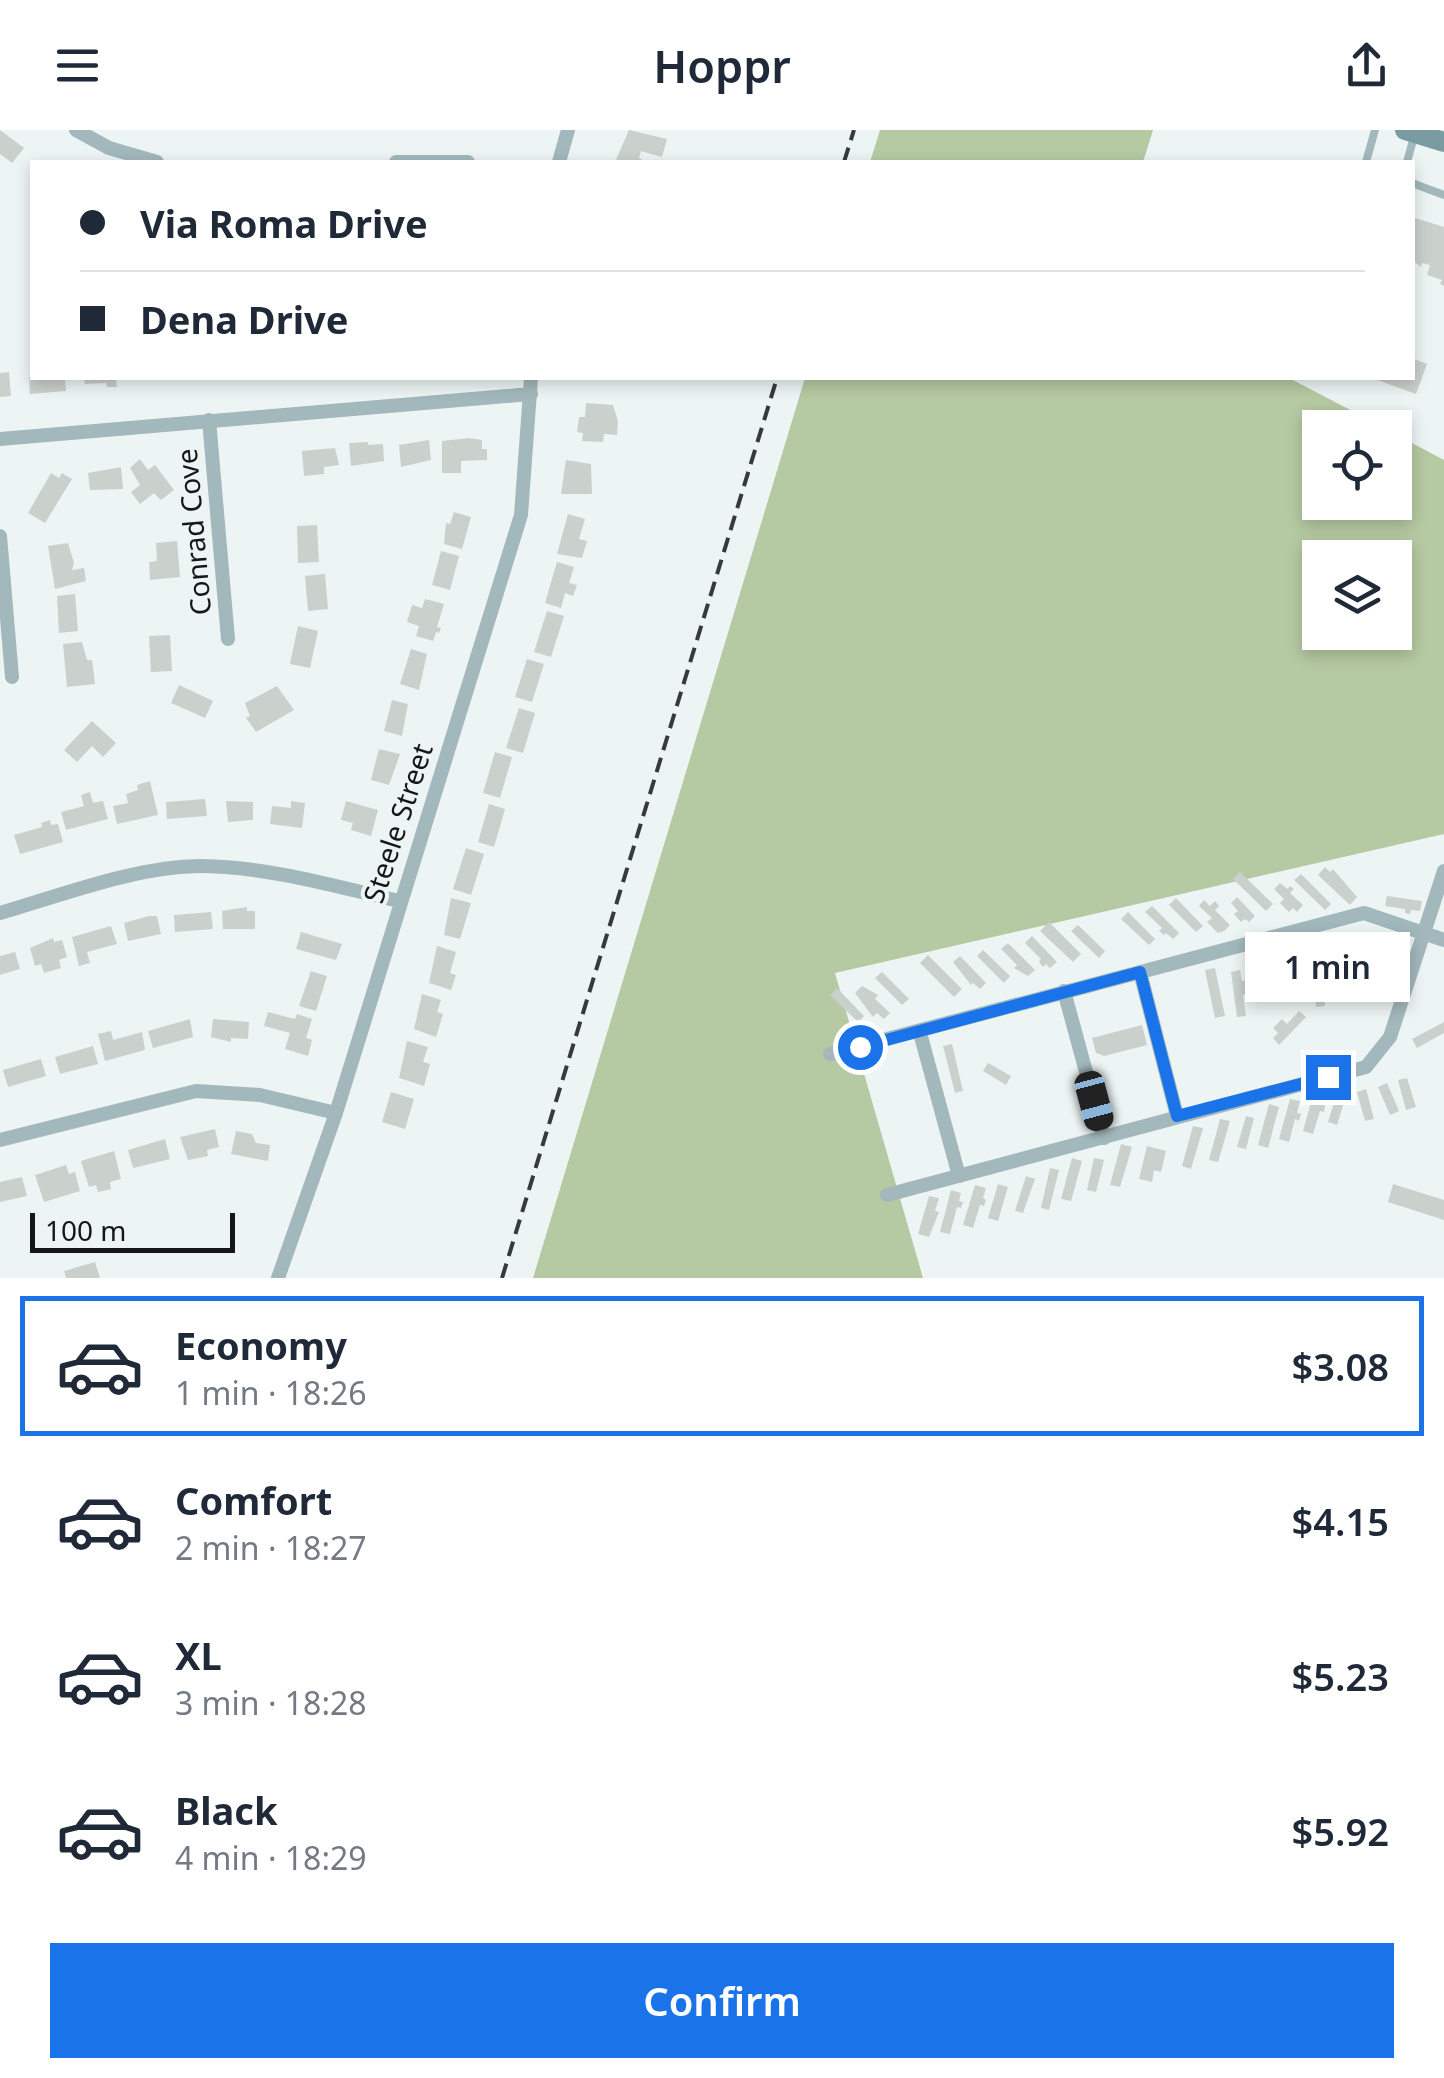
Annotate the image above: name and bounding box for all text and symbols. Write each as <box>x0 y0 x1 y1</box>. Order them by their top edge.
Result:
text: Hoppr <box>653 35 791 96</box>
icon: menu <box>50 38 105 93</box>
icon: share <box>1339 38 1394 93</box>
text: Via Roma Drive <box>140 197 428 249</box>
text: Dena Drive <box>140 293 348 345</box>
map controls <box>1302 410 1412 650</box>
button: locate <box>1302 410 1412 520</box>
street label: Conrad Cove <box>167 447 219 617</box>
button: layers <box>1302 540 1412 650</box>
street label: Steele Street <box>353 738 441 908</box>
callout: 1 min <box>1246 932 1410 1002</box>
text: 1 min <box>1284 945 1371 988</box>
route start <box>838 1025 883 1070</box>
route end <box>1306 1055 1351 1100</box>
car <box>1072 1068 1116 1134</box>
scale bar <box>30 1208 235 1252</box>
text: 100 m <box>45 1211 127 1249</box>
text: Economy <box>175 1319 347 1371</box>
icon: car <box>55 1321 145 1411</box>
text: $3.08 <box>1292 1340 1389 1392</box>
text: 1 min · 18:26 <box>175 1371 367 1414</box>
text: Comfort <box>175 1474 332 1526</box>
icon: car <box>55 1476 145 1566</box>
text: $4.15 <box>1292 1495 1389 1547</box>
text: 2 min · 18:27 <box>175 1526 367 1569</box>
text: XL <box>175 1629 222 1681</box>
icon: car <box>55 1631 145 1721</box>
text: $5.23 <box>1292 1650 1389 1702</box>
text: 3 min · 18:28 <box>175 1681 367 1724</box>
text: Black <box>175 1784 278 1836</box>
icon: car <box>55 1786 145 1876</box>
text: $5.92 <box>1292 1805 1389 1857</box>
text: 4 min · 18:29 <box>175 1836 367 1879</box>
button: Confirm <box>50 1943 1394 2058</box>

